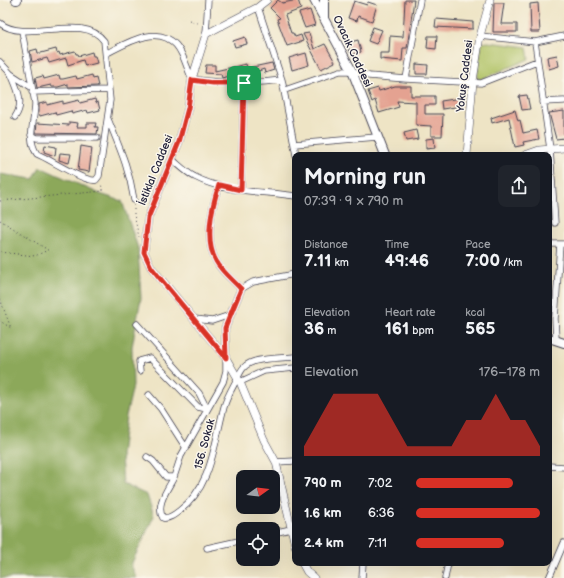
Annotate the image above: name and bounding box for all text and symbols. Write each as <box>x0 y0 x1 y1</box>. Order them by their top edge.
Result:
street label: Ovacık Caddesi <box>330 13 375 89</box>
street label: Yokuş Caddesi <box>453 39 475 114</box>
pin <box>227 66 261 100</box>
icon: arrive <box>233 72 255 94</box>
street label: İstiklal Caddesi <box>135 133 176 207</box>
text: Morning run <box>304 164 426 191</box>
button: share <box>498 165 540 207</box>
text: 07:39 · 9 × 790 m <box>304 193 403 209</box>
text: Distance <box>304 238 348 251</box>
text: Time <box>385 238 409 251</box>
text: Pace <box>465 238 490 251</box>
text: 7.11 <box>304 251 331 271</box>
text: 49:46 <box>385 251 429 271</box>
text: 7:00 <box>465 251 500 271</box>
text: km <box>331 256 349 269</box>
text: /km <box>500 256 522 269</box>
text: Elevation <box>304 306 350 319</box>
text: Heart rate <box>385 306 435 319</box>
text: kcal <box>465 306 485 319</box>
text: 36 <box>304 319 324 339</box>
text: 161 <box>385 319 409 339</box>
text: 565 <box>465 319 495 339</box>
text: m <box>324 324 336 337</box>
text: bpm <box>409 324 434 337</box>
text: Elevation <box>304 364 358 380</box>
text: 176–178 m <box>479 364 540 380</box>
street label: 156. Sokak <box>191 417 218 471</box>
north arrow <box>236 470 280 514</box>
map controls <box>236 470 280 566</box>
text: 790 m <box>304 475 342 491</box>
text: 7:02 <box>368 475 392 491</box>
text: 1.6 km <box>304 505 342 521</box>
text: 6:36 <box>368 505 395 521</box>
button: locate <box>236 522 280 566</box>
text: 2.4 km <box>304 535 344 551</box>
text: 7:11 <box>368 535 387 551</box>

